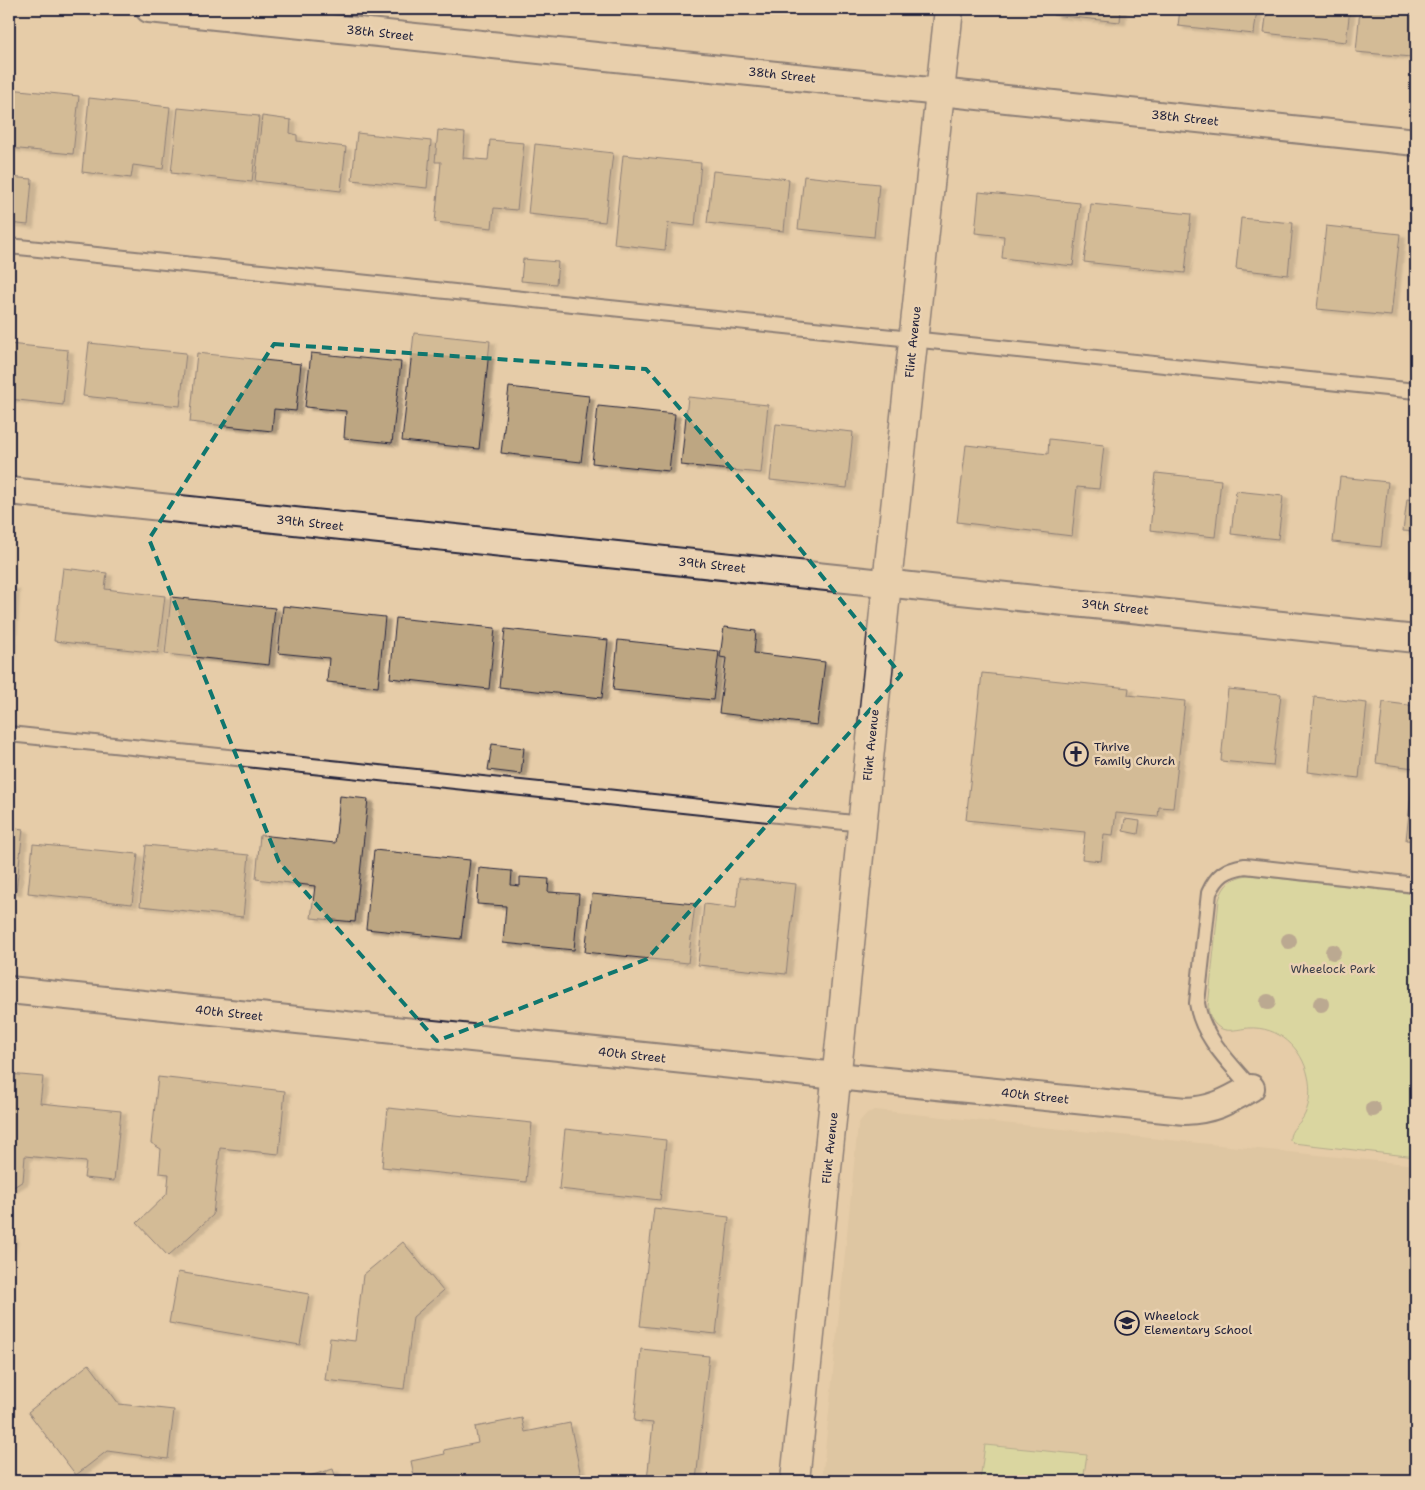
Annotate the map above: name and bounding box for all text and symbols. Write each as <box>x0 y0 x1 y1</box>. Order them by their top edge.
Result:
street label: 38th Street <box>345 21 415 45</box>
street label: 38th Street <box>747 63 817 87</box>
street label: 38th Street <box>1150 106 1220 130</box>
street label: Flint Avenue <box>901 305 925 379</box>
street label: 39th Street <box>275 511 345 535</box>
street label: 39th Street <box>677 553 747 577</box>
street label: 39th Street <box>1080 595 1150 619</box>
street label: Flint Avenue <box>859 708 883 782</box>
place label: Thrive Family Church <box>1094 739 1175 769</box>
church icon: Thrive Family Church <box>1063 741 1089 767</box>
park label: Wheelock Park <box>1290 961 1376 977</box>
street label: 40th Street <box>194 1001 264 1025</box>
street label: 40th Street <box>597 1043 667 1067</box>
street label: 40th Street <box>1000 1084 1070 1108</box>
street label: Flint Avenue <box>818 1111 842 1185</box>
place label: Wheelock Elementary School <box>1144 1308 1252 1338</box>
school or university icon: Wheelock Elementary School <box>1114 1310 1140 1336</box>

